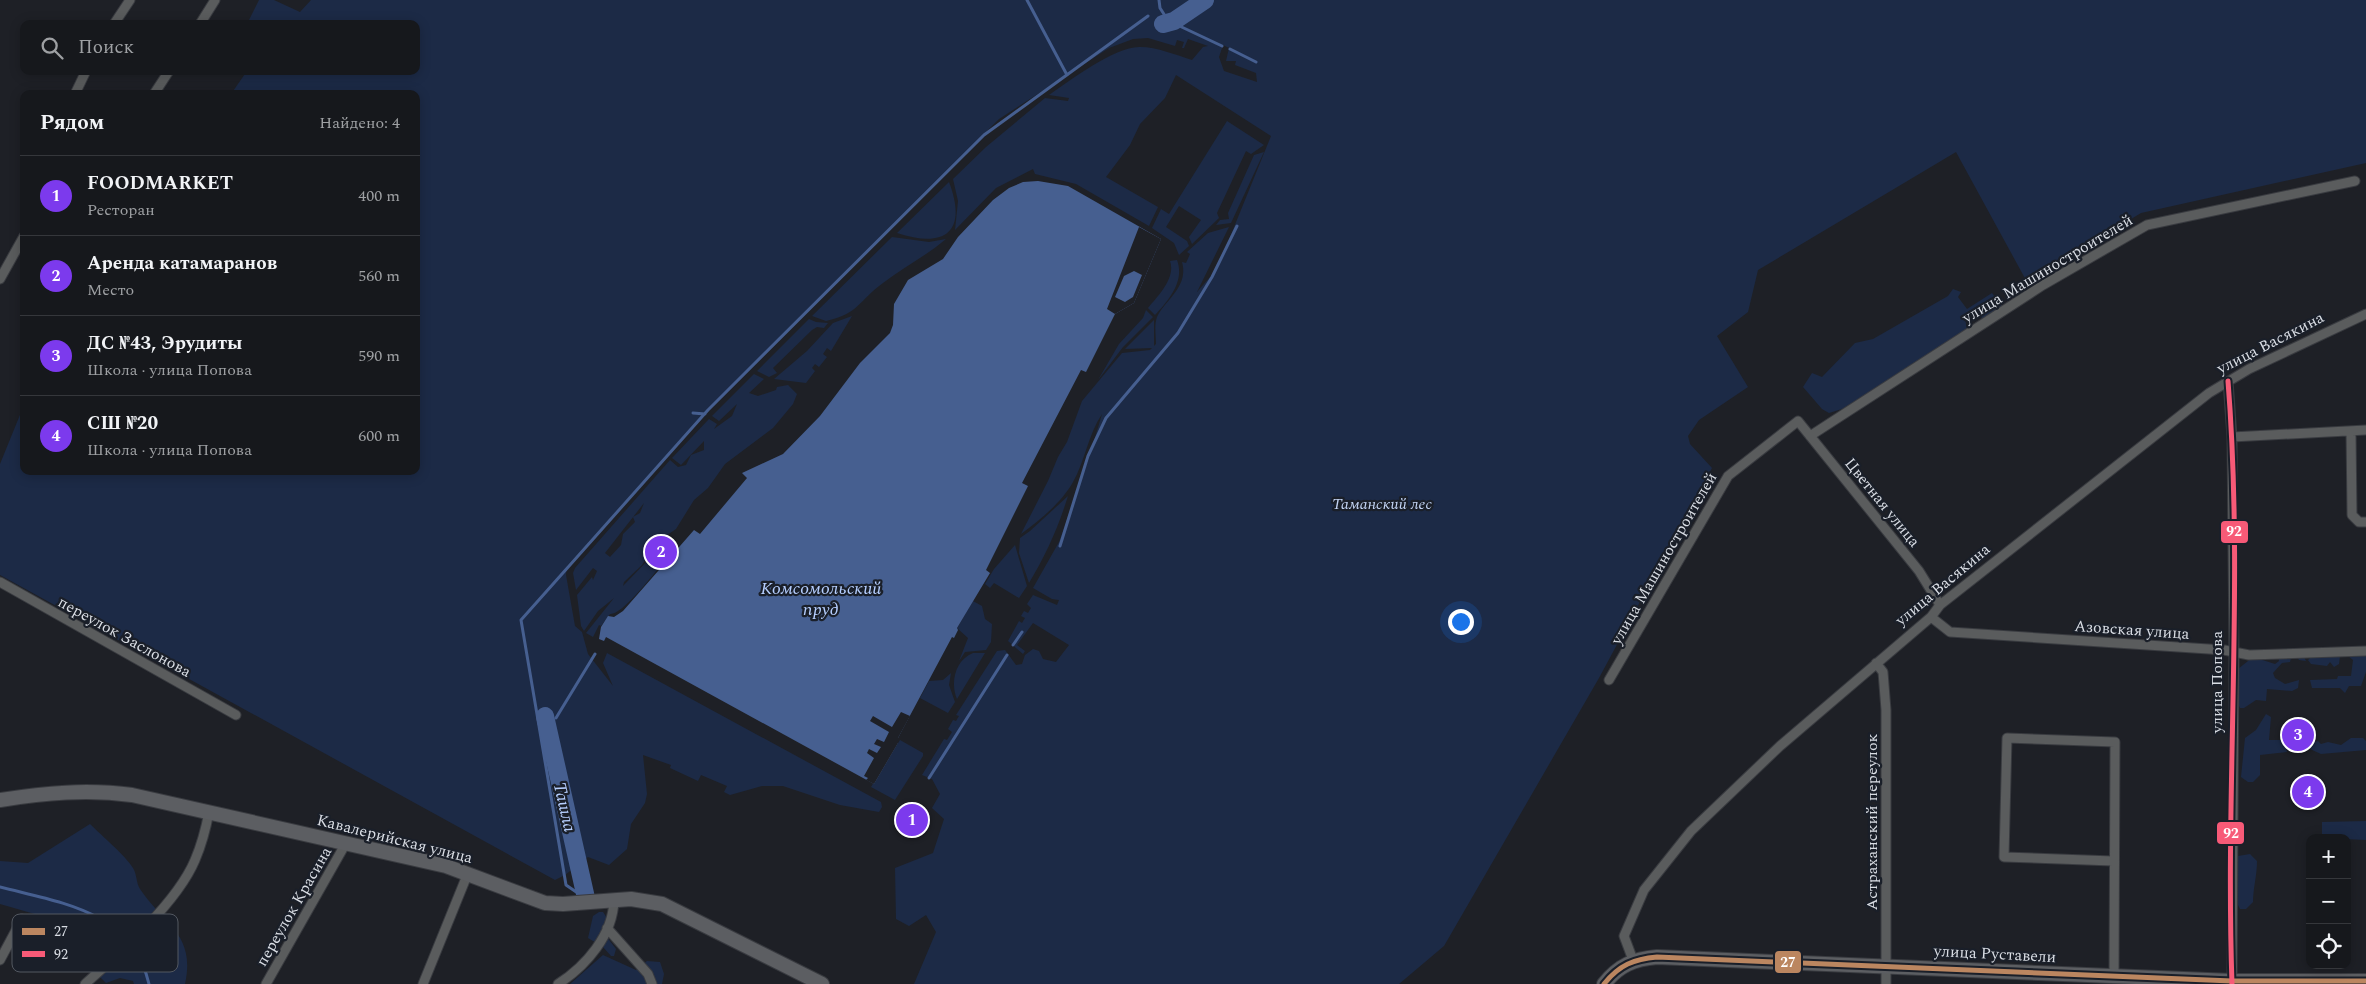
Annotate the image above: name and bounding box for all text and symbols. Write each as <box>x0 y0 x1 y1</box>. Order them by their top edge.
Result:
search box <box>20 20 420 75</box>
text: Поиск <box>78 33 134 62</box>
icon: search <box>38 34 66 62</box>
text: Рядом <box>40 107 104 139</box>
text: Найдено: 4 <box>319 111 400 135</box>
text: FOODMARKET <box>87 169 233 198</box>
text: 1 <box>52 184 60 208</box>
text: 400 m <box>358 184 400 208</box>
text: Ресторан <box>87 198 155 222</box>
street label: улица Машиностроителей <box>1957 208 2137 330</box>
text: Аренда катамаранов <box>87 249 277 278</box>
text: 2 <box>52 264 60 288</box>
text: 560 m <box>358 264 400 288</box>
text: Место <box>87 278 134 302</box>
street label: улица Васякина <box>2212 305 2328 381</box>
text: ДС №43, Эрудиты <box>87 329 242 358</box>
text: 3 <box>52 344 60 368</box>
text: 590 m <box>358 344 400 368</box>
text: Школа · улица Попова <box>87 358 252 382</box>
text: СШ №20 <box>87 409 158 438</box>
text: 4 <box>52 424 60 448</box>
text: 600 m <box>358 424 400 448</box>
text: Школа · улица Попова <box>87 438 252 462</box>
street label: Цветная улица <box>1839 453 1926 553</box>
street label: улица Машиностроителей <box>1604 468 1723 650</box>
park label: Таманский лес <box>1332 492 1432 516</box>
line badge: 92 <box>2220 520 2249 544</box>
text: 92 <box>2226 521 2242 542</box>
pin: 2 <box>645 533 677 571</box>
street label: улица Васякина <box>1889 538 1996 632</box>
water label: Комсомольский пруд <box>760 575 882 623</box>
street label: переулок Заслонова <box>53 590 196 684</box>
your location <box>1448 609 1474 635</box>
street label: Азовская улица <box>2074 614 2190 646</box>
street label: улица Попова <box>2205 631 2229 734</box>
pin: 3 <box>2282 716 2314 754</box>
street label: Астраханский переулок <box>1860 733 1884 910</box>
pin: 4 <box>2292 773 2324 811</box>
water label: Ташла <box>546 780 583 835</box>
pin: 1 <box>896 801 928 839</box>
street label: Кавалерийская улица <box>314 808 475 870</box>
line badge: 92 <box>2216 821 2245 845</box>
text: 92 <box>2223 823 2239 844</box>
map controls <box>2306 834 2351 969</box>
button: + <box>2306 834 2351 879</box>
street label: переулок Красина <box>250 842 338 971</box>
button: − <box>2306 879 2351 924</box>
legend <box>12 914 178 972</box>
text: 27 <box>54 921 68 942</box>
button: locate <box>2306 924 2351 969</box>
street label: улица Руставели <box>1932 939 2057 969</box>
text: 92 <box>54 944 68 965</box>
line badge: 27 <box>1774 950 1802 974</box>
text: 27 <box>1780 952 1796 973</box>

